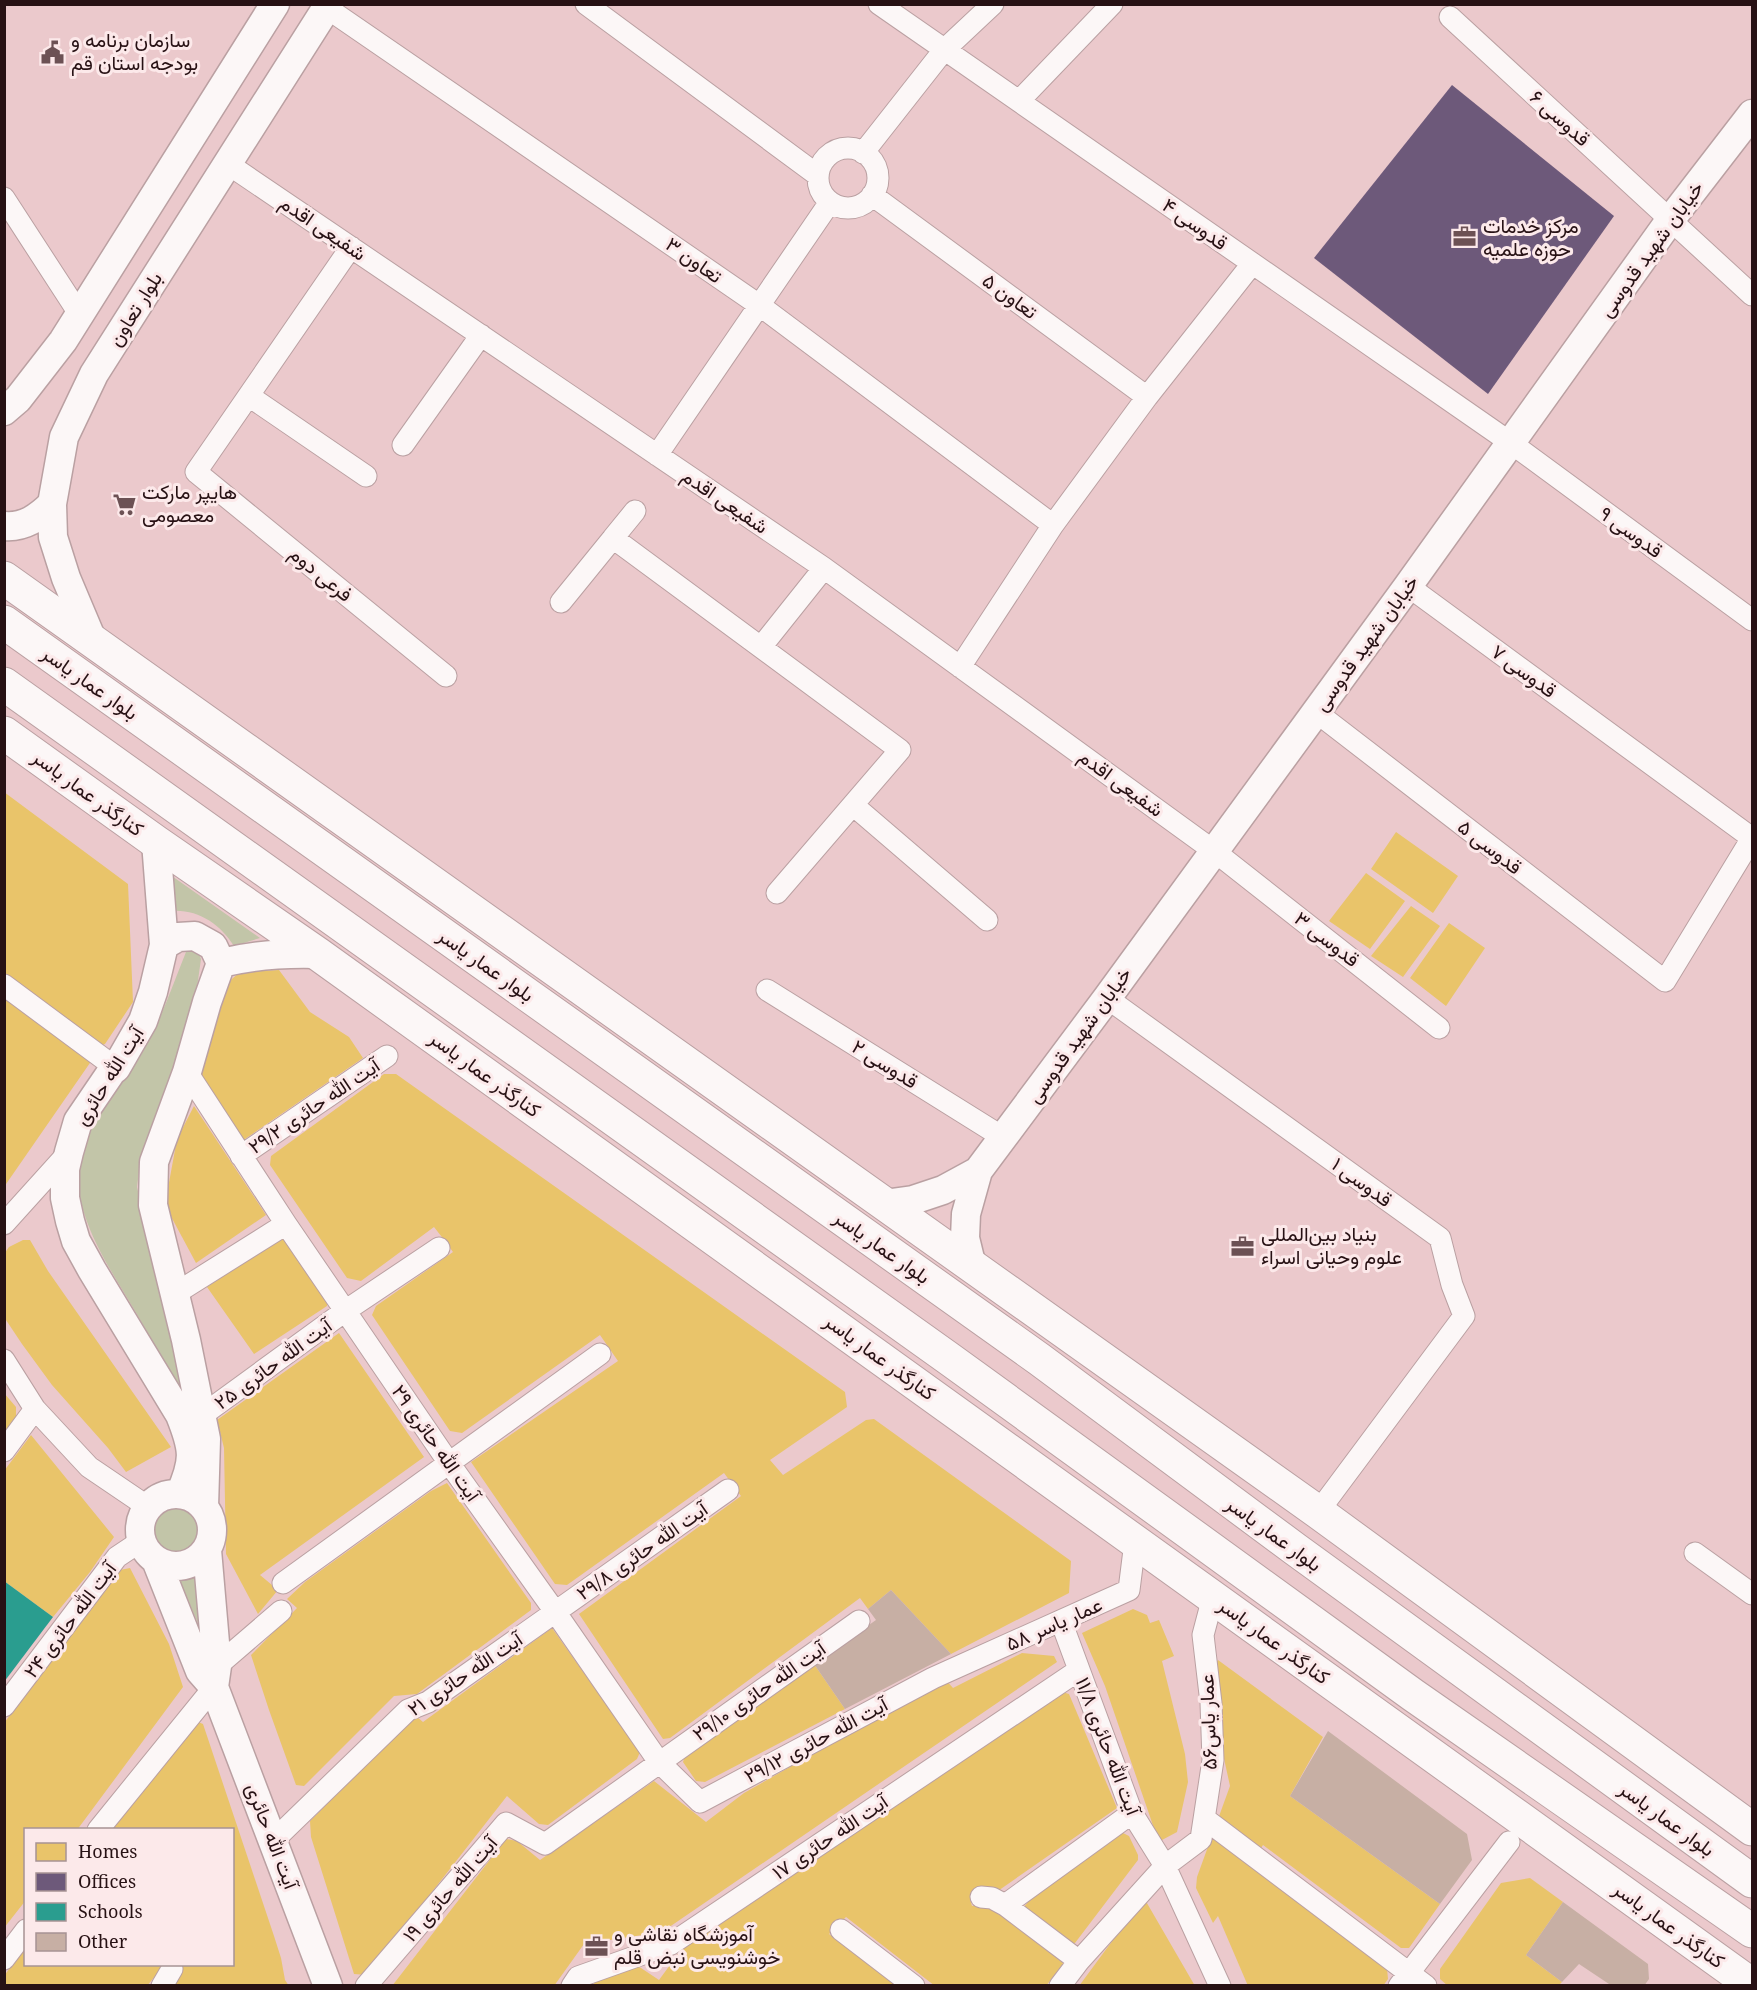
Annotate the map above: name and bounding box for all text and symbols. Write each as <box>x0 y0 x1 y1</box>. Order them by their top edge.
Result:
place label: سازمان برنامه و بودجه استان قم <box>71 26 198 76</box>
public building icon: سازمان برنامه و بودجه استان قم <box>40 39 66 65</box>
street label: قدوسی ۶ <box>1524 83 1596 152</box>
street label: خیابان شهید قدوسی <box>1592 175 1709 322</box>
street label: شفیعی اقدم <box>275 189 372 266</box>
street label: قدوسی ۴ <box>1157 191 1233 256</box>
place label: مرکز خدمات حوزه علمیه <box>1483 212 1579 262</box>
office icon: مرکز خدمات حوزه علمیه <box>1452 224 1478 250</box>
street label: تعاون ۳ <box>660 230 728 289</box>
street label: بلوار تعاون <box>101 266 168 351</box>
street label: تعاون ۵ <box>977 266 1043 325</box>
street label: شفیعی اقدم <box>677 462 774 539</box>
place label: هایپر مارکت معصومی <box>142 478 237 528</box>
supermarket icon: هایپر مارکت معصومی <box>111 491 137 517</box>
street label: قدوسی ۹ <box>1594 499 1668 564</box>
street label: فرعی دوم <box>284 540 359 607</box>
street label: خیابان شهید قدوسی <box>1307 569 1424 716</box>
street label: قدوسی ۷ <box>1486 638 1562 703</box>
street label: بلوار عمار یاسر <box>36 639 144 726</box>
street label: کنارگذر عمار یاسر <box>26 742 150 842</box>
street label: شفیعی اقدم <box>1073 743 1169 823</box>
street label: قدوسی ۵ <box>1453 813 1528 880</box>
street label: قدوسی ۳ <box>1289 905 1365 973</box>
street label: بلوار عمار یاسر <box>432 921 540 1008</box>
street label: خیابان شهید قدوسی <box>1020 961 1137 1108</box>
street label: آیت الله حائری <box>68 1020 150 1130</box>
street label: کنارگذر عمار یاسر <box>423 1023 547 1123</box>
street label: قدوسی ۲ <box>847 1033 923 1094</box>
street label: آیت الله حائری ۲۹/۲ <box>243 1051 386 1160</box>
street label: قدوسی ۱ <box>1327 1151 1398 1213</box>
street label: بلوار عمار یاسر <box>828 1203 936 1290</box>
place label: بنیاد بین‌المللی علوم وحیانی اسراء <box>1261 1220 1402 1270</box>
office icon: بنیاد بین‌المللی علوم وحیانی اسراء <box>1230 1233 1256 1259</box>
street label: کنارگذر عمار یاسر <box>818 1306 942 1406</box>
street label: آیت الله حائری ۲۵ <box>209 1311 338 1415</box>
street label: آیت الله حائری ۲۹ <box>386 1379 488 1508</box>
street label: بلوار عمار یاسر <box>1220 1489 1328 1577</box>
street label: آیت الله حائری ۲۹/۸ <box>571 1494 714 1606</box>
street label: آیت الله حائری ۲۴ <box>17 1555 123 1683</box>
street label: عمار یاسر ۵۸ <box>1001 1590 1106 1657</box>
street label: کنارگذر عمار یاسر <box>1212 1590 1336 1690</box>
street label: آیت الله حائری ۲۱ <box>402 1624 529 1722</box>
street label: آیت الله حائری ۲۹/۱۰ <box>687 1634 832 1747</box>
street label: آیت الله حائری ۱۱/۸ <box>1070 1673 1148 1820</box>
street label: عمار یاس۵۶ <box>1192 1674 1223 1770</box>
street label: آیت الله حائری ۲۹/۱۲ <box>739 1690 893 1789</box>
street label: بلوار عمار یاسر <box>1613 1774 1721 1862</box>
street label: آیت الله حائری <box>240 1779 306 1894</box>
street label: آیت الله حائری ۱۷ <box>766 1787 894 1885</box>
legend <box>24 1828 234 1966</box>
street label: آیت الله حائری ۱۹ <box>396 1829 504 1947</box>
text: Homes <box>78 1839 137 1863</box>
text: Offices <box>78 1869 136 1893</box>
street label: کنارگذر عمار یاسر <box>1607 1874 1731 1974</box>
text: Schools <box>78 1899 143 1923</box>
place label: آموزشگاه نقاشی و خوشنویسی نبض قلم <box>614 1920 780 1970</box>
text: Other <box>78 1929 128 1953</box>
office icon: آموزشگاه نقاشی و خوشنویسی نبض قلم <box>583 1933 609 1959</box>

